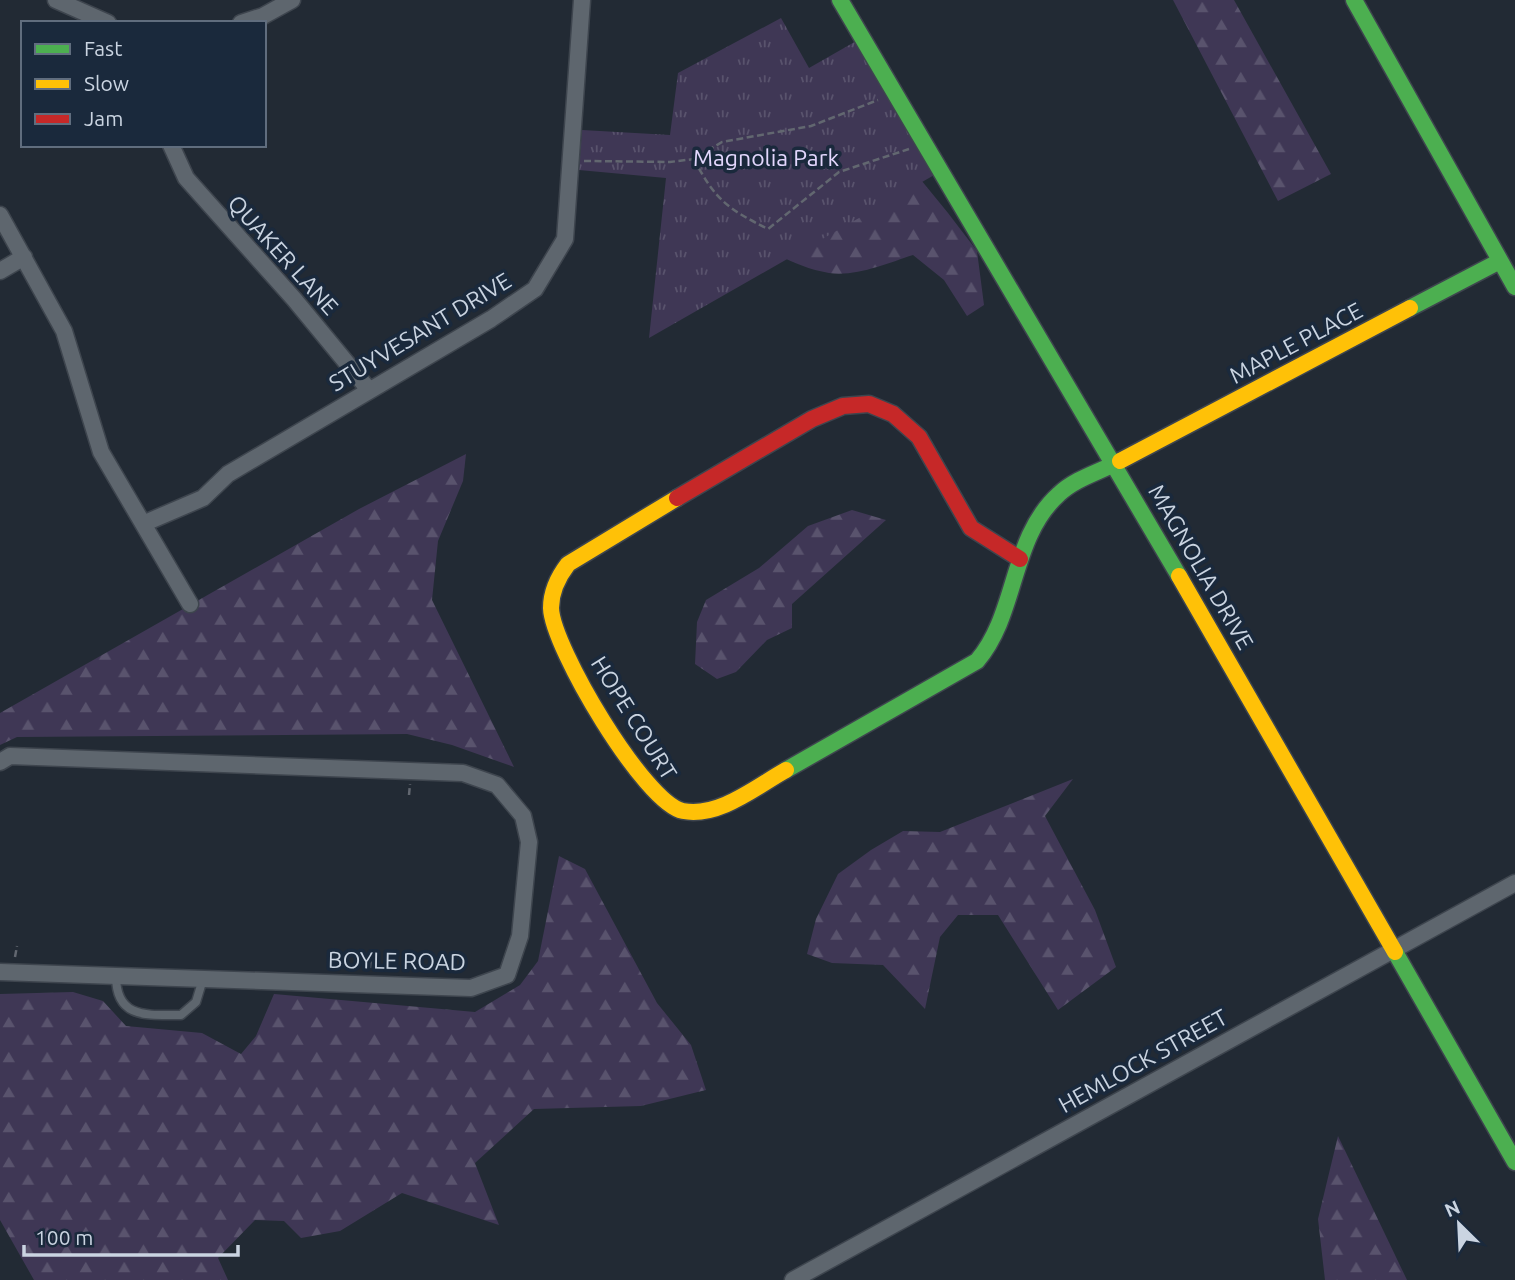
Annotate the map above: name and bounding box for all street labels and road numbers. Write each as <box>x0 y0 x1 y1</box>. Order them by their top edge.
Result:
street label: QUAKER LANE <box>223 190 343 319</box>
street label: STUYVESANT DRIVE <box>324 267 515 396</box>
street label: MAPLE PLACE <box>1225 297 1366 388</box>
street label: MAGNOLIA DRIVE <box>1144 480 1259 654</box>
street label: HOPE COURT <box>587 652 682 784</box>
street label: BOYLE ROAD <box>328 947 466 974</box>
street label: HEMLOCK STREET <box>1054 1004 1232 1117</box>

